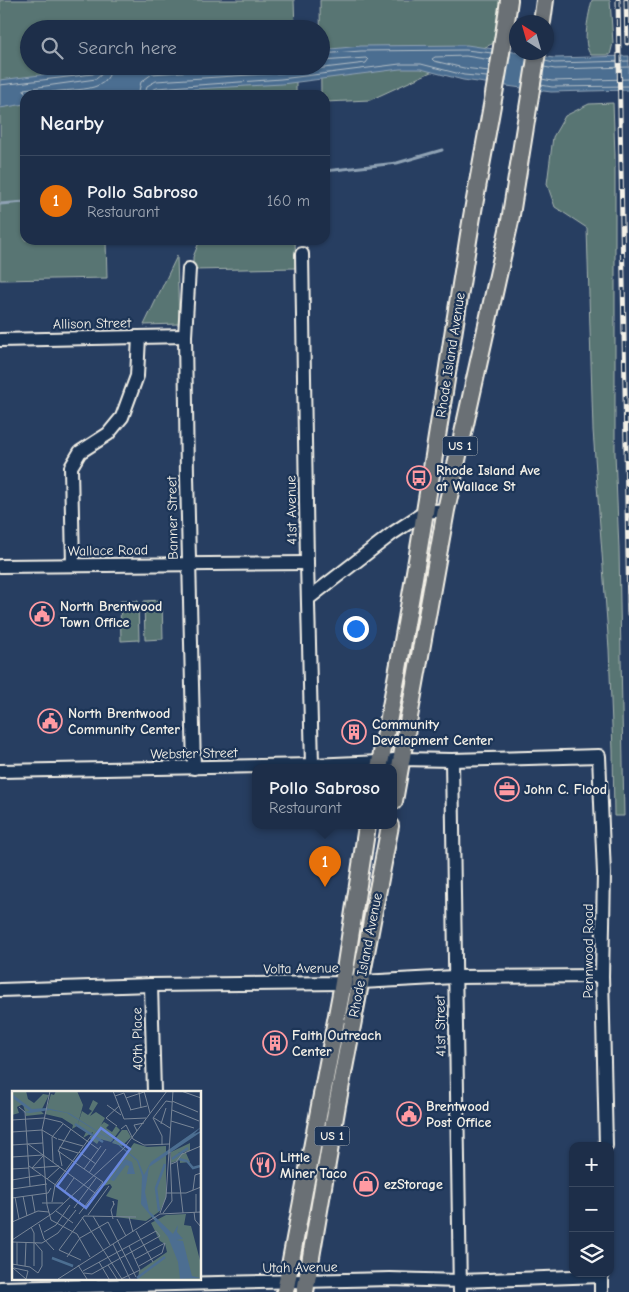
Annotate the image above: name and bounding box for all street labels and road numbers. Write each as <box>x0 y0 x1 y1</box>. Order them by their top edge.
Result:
street label: Rhode Island Avenue <box>432 291 469 419</box>
street label: Allison Street <box>53 314 132 333</box>
road number: US 1 <box>442 436 478 456</box>
street label: Banner Street <box>163 475 182 560</box>
street label: 41st Avenue <box>282 475 301 545</box>
street label: Wallace Road <box>68 541 148 560</box>
street label: Webster Street <box>150 744 239 763</box>
street label: Rhode Island Avenue <box>345 891 386 1019</box>
street label: Pennwood Road <box>580 903 597 999</box>
street label: Volta Avenue <box>263 959 339 978</box>
street label: 41st Street <box>431 994 450 1057</box>
street label: 40th Place <box>128 1007 147 1071</box>
road number: US 1 <box>314 1126 350 1146</box>
street label: Utah Avenue <box>262 1258 338 1277</box>

